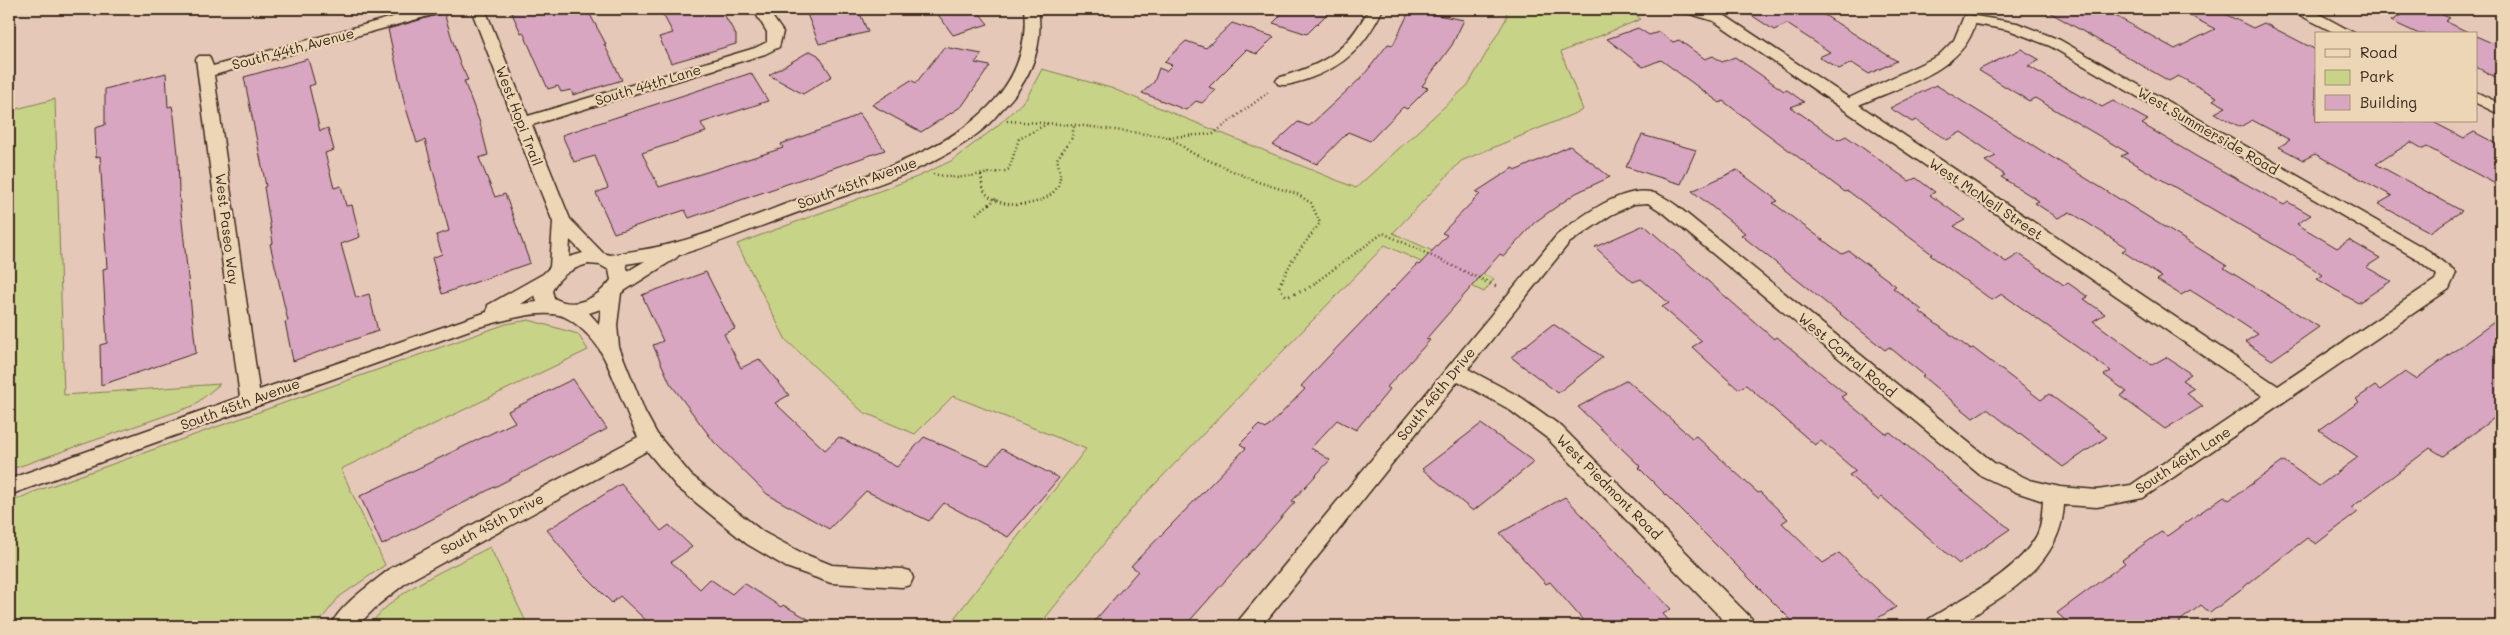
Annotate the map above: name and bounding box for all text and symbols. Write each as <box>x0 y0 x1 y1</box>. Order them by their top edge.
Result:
street label: South 44th Avenue <box>230 23 356 74</box>
legend <box>2315 32 2478 122</box>
text: Road <box>2360 42 2397 62</box>
street label: South 44th Lane <box>593 59 703 110</box>
street label: West Hopi Trail <box>492 63 547 168</box>
text: Park <box>2360 66 2394 86</box>
street label: West Summerside Road <box>2134 82 2282 179</box>
text: Building <box>2360 92 2417 112</box>
street label: South 45th Avenue <box>795 152 919 213</box>
street label: West McNeil Street <box>1926 153 2047 244</box>
street label: West Paseo Way <box>211 172 244 286</box>
street label: West Corral Road <box>1794 308 1900 401</box>
street label: South 46th Drive <box>1392 343 1479 444</box>
street label: South 45th Avenue <box>178 373 302 434</box>
street label: South 46th Lane <box>2131 422 2234 498</box>
street label: West Piedmont Road <box>1553 430 1666 543</box>
street label: South 45th Drive <box>437 488 547 559</box>

